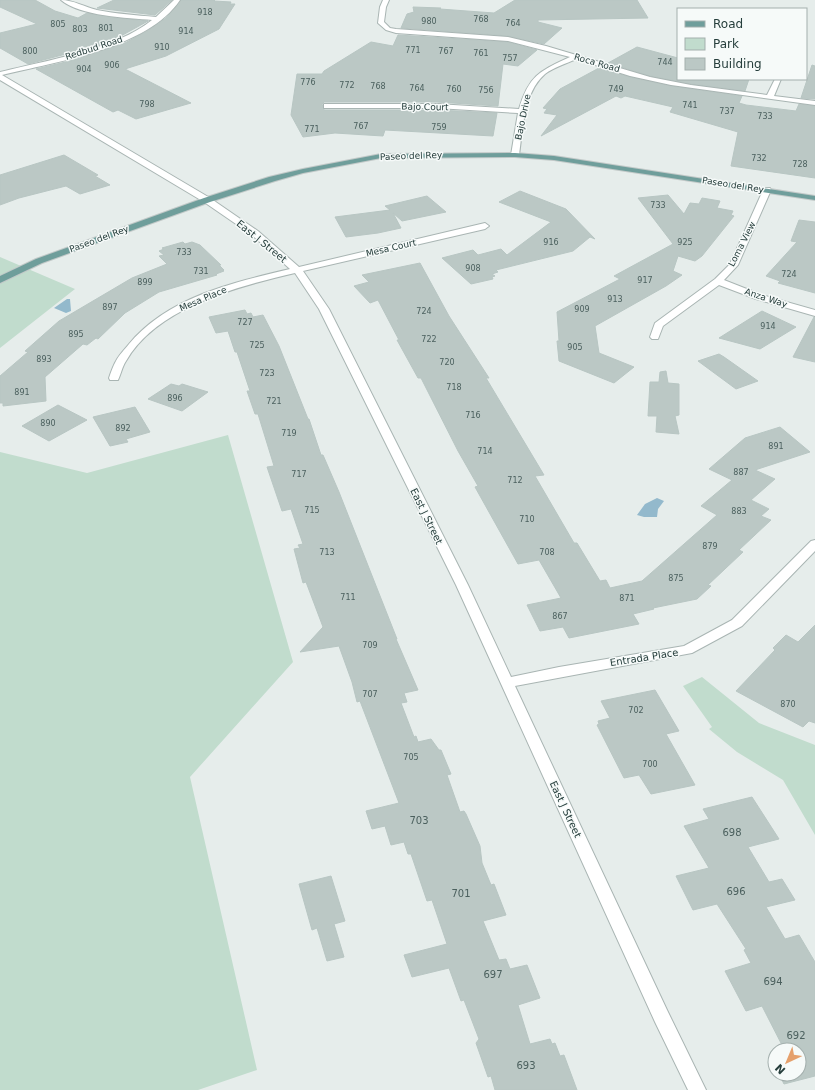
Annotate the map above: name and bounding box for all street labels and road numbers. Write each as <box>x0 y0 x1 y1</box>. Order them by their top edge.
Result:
street label: Redbud Road <box>64 34 124 62</box>
street label: Roca Road <box>573 52 621 74</box>
street label: Bajo Drive <box>513 93 533 141</box>
street label: Bajo Court <box>401 102 449 112</box>
street label: Paseo del Rey <box>380 150 443 162</box>
street label: Paseo del Rey <box>701 175 765 195</box>
street label: East J Street <box>234 218 289 265</box>
street label: Loma View <box>726 220 758 268</box>
street label: Paseo del Rey <box>68 223 131 254</box>
street label: Mesa Court <box>365 237 417 259</box>
street label: Mesa Place <box>178 284 229 313</box>
street label: Anza Way <box>743 286 789 310</box>
street label: East J Street <box>408 486 445 546</box>
street label: Entrada Place <box>609 647 679 668</box>
street label: East J Street <box>548 779 584 839</box>

